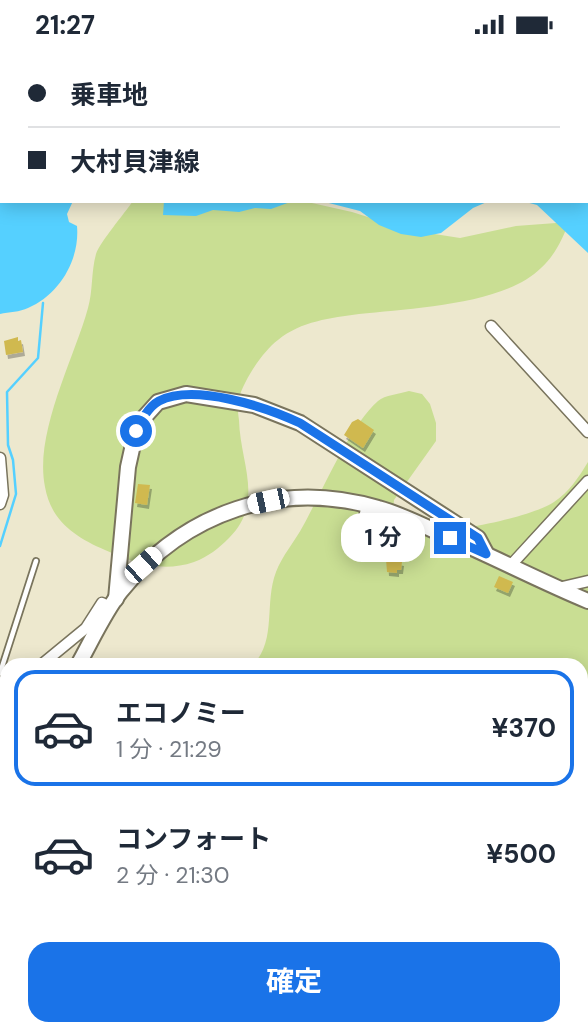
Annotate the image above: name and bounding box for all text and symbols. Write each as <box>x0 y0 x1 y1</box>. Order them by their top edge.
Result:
text: 21:27 <box>35 8 95 42</box>
text: 乗車地 <box>70 78 148 112</box>
text: 大村貝津線 <box>70 145 200 179</box>
route start <box>120 415 152 447</box>
car <box>246 486 291 516</box>
callout: 1 分 <box>342 513 426 563</box>
text: 1 分 <box>365 522 401 552</box>
route end <box>434 522 466 554</box>
car <box>121 543 166 587</box>
text: エコノミー <box>116 696 246 730</box>
icon: car <box>32 697 95 760</box>
text: ¥370 <box>491 711 556 745</box>
text: 1 分 · 21:29 <box>116 734 222 764</box>
text: コンフォート <box>116 822 271 856</box>
icon: car <box>32 823 95 886</box>
text: ¥500 <box>486 837 556 871</box>
text: 2 分 · 21:30 <box>116 860 230 890</box>
button: 確定 <box>28 942 560 1022</box>

